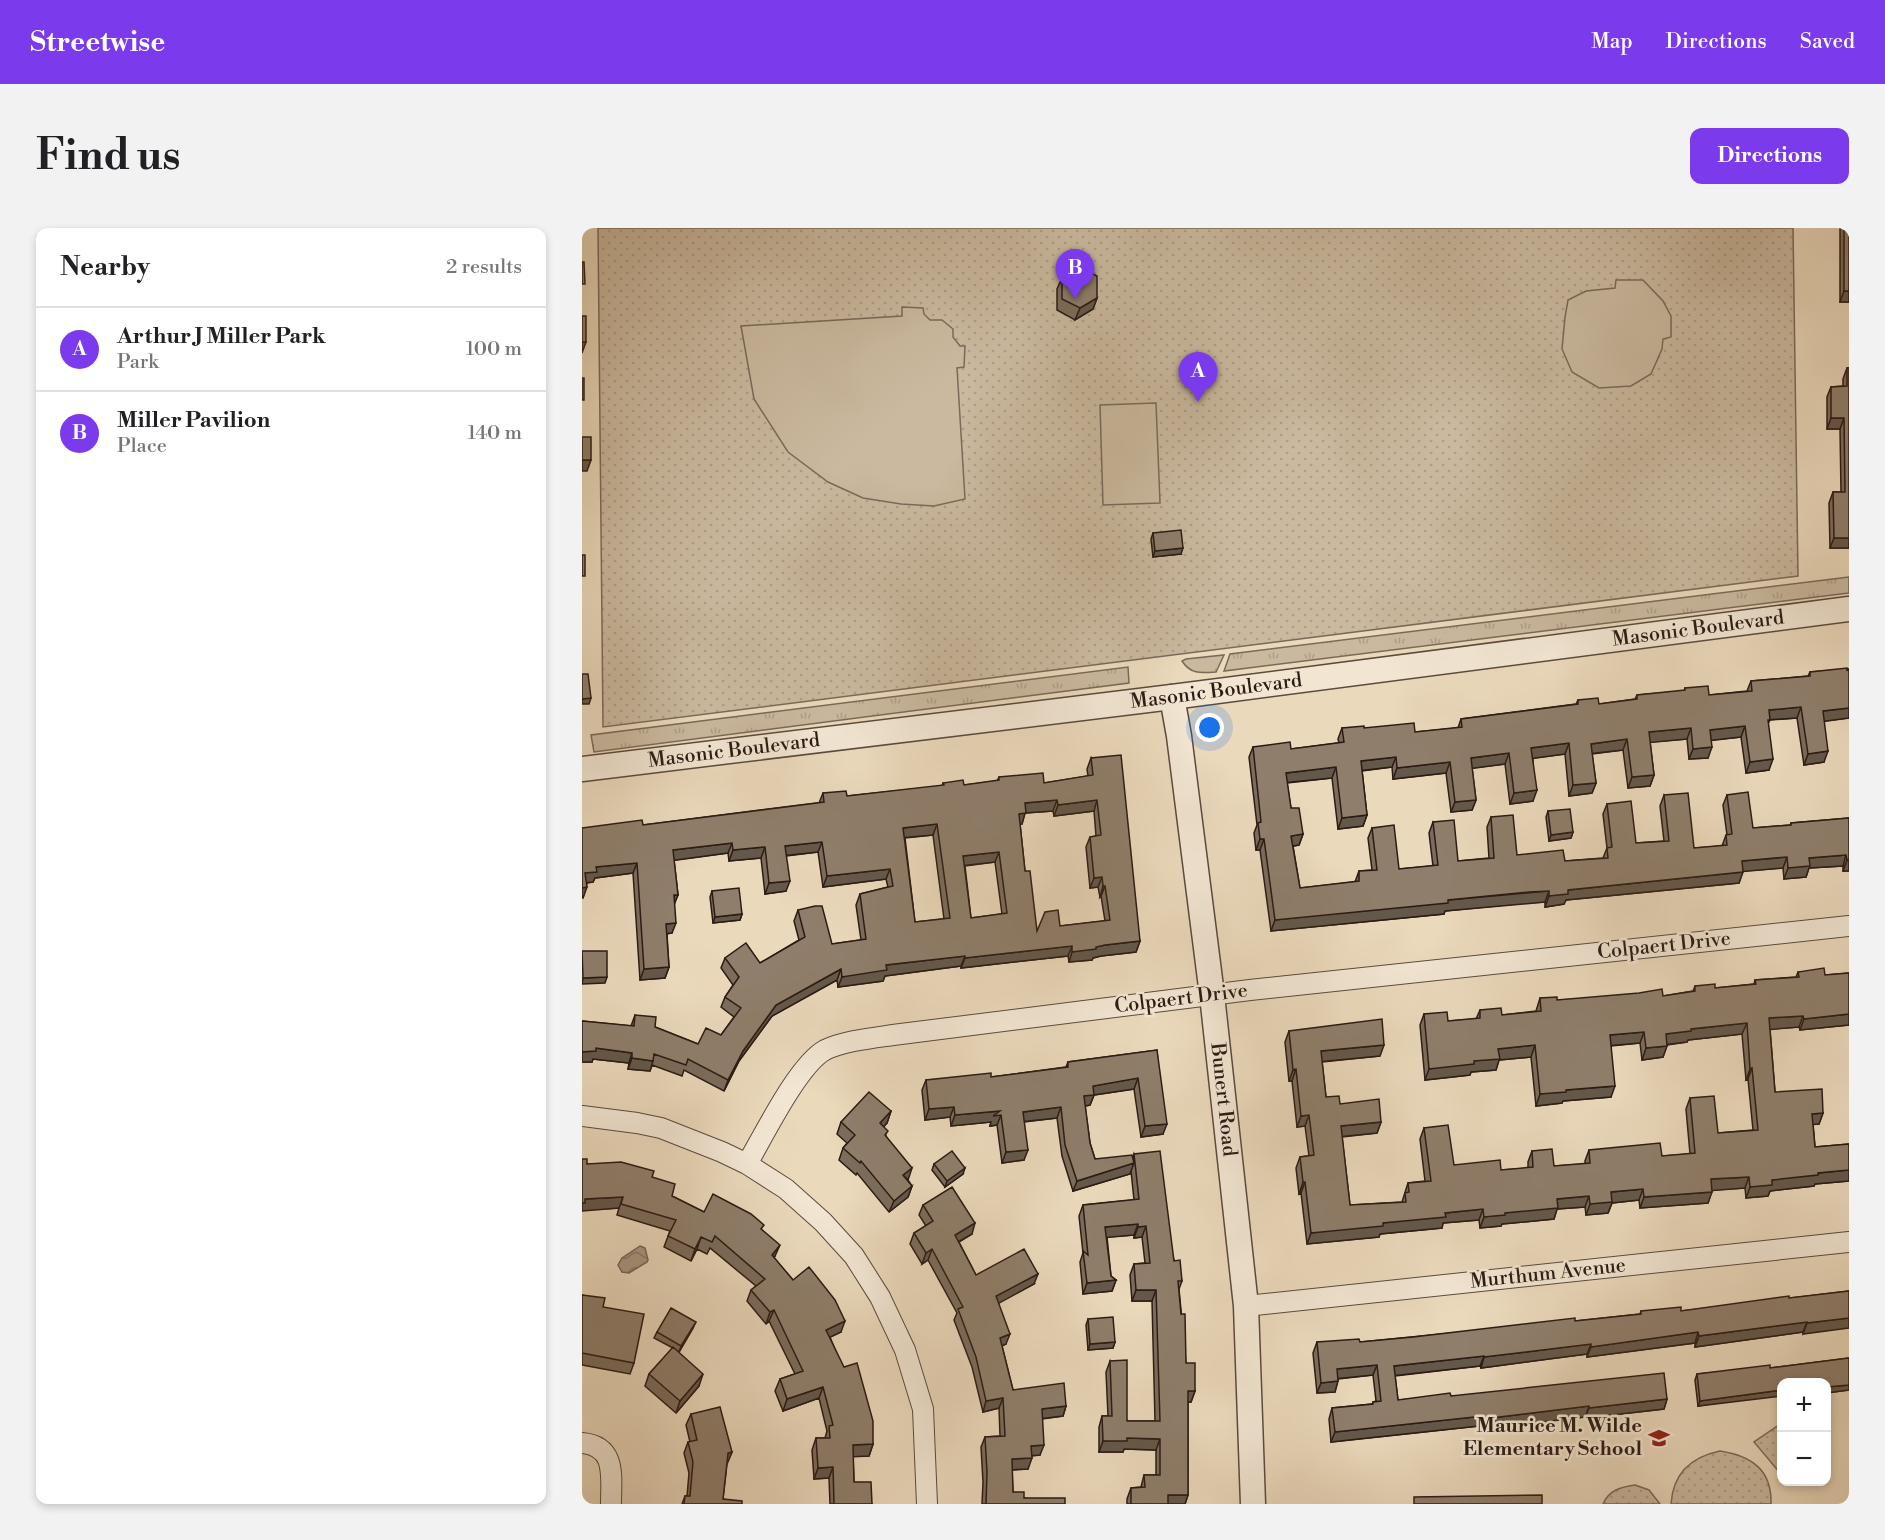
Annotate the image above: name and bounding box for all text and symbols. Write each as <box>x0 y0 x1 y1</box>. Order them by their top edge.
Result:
text: Streetwise <box>30 25 165 60</box>
text: Map <box>1591 29 1633 55</box>
text: Directions <box>1666 29 1767 55</box>
text: Saved <box>1800 29 1855 55</box>
button: Directions <box>1690 128 1849 184</box>
text: Find us <box>36 130 180 183</box>
pin: B <box>1056 250 1094 299</box>
text: Nearby <box>60 251 150 283</box>
text: 2 results <box>446 255 522 280</box>
text: Arthur J Miller Park <box>117 323 326 350</box>
text: A <box>72 337 87 362</box>
text: 100 m <box>466 337 522 362</box>
text: Park <box>117 350 159 375</box>
pin: A <box>1178 352 1218 402</box>
text: Miller Pavilion <box>117 407 270 434</box>
text: B <box>72 421 87 446</box>
text: 140 m <box>467 421 522 446</box>
text: Place <box>117 434 167 459</box>
street label: Masonic Boulevard <box>1611 605 1786 652</box>
street label: Masonic Boulevard <box>1129 668 1304 714</box>
your location <box>1195 713 1224 742</box>
street label: Masonic Boulevard <box>646 727 822 773</box>
street label: Colpaert Drive <box>1596 927 1732 965</box>
street label: Colpaert Drive <box>1113 978 1249 1020</box>
street label: Bunert Road <box>1205 1040 1242 1158</box>
street label: Murthum Avenue <box>1469 1253 1627 1295</box>
map controls <box>1777 1378 1831 1486</box>
button: + <box>1777 1378 1831 1432</box>
place label: Maurice M. Wilde Elementary School <box>1463 1414 1642 1462</box>
school or university icon: Maurice M. Wilde Elementary School <box>1647 1426 1671 1450</box>
button: − <box>1777 1432 1831 1486</box>

